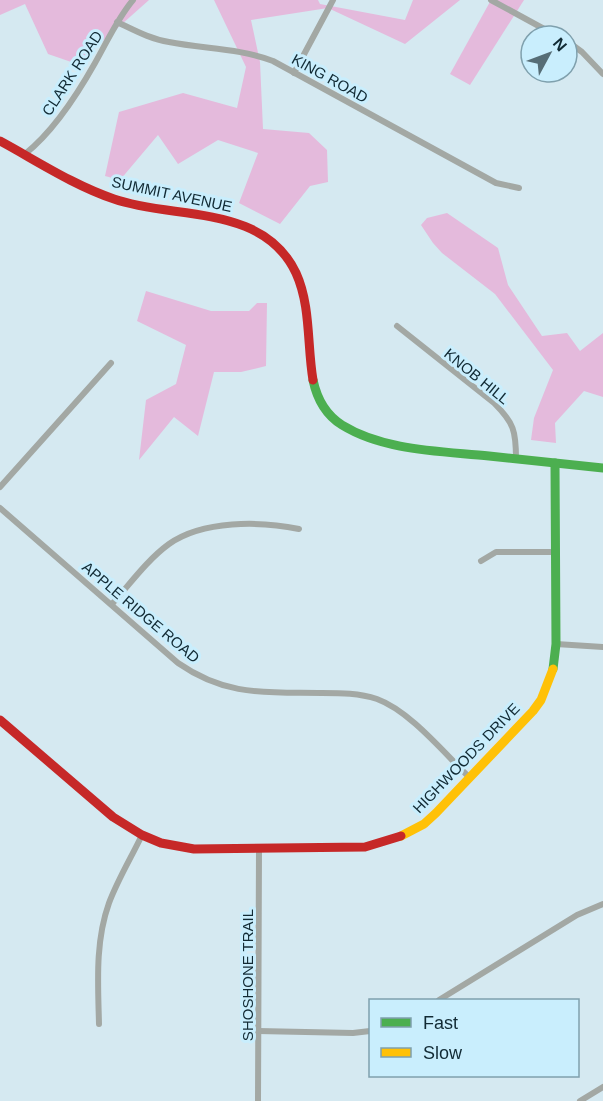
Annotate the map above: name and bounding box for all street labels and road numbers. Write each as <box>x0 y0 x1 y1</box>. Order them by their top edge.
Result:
street label: CLARK ROAD <box>38 27 106 119</box>
street label: KING ROAD <box>289 50 371 106</box>
street label: SUMMIT AVENUE <box>110 173 234 215</box>
street label: KNOB HILL <box>441 345 513 407</box>
street label: APPLE RIDGE ROAD <box>79 558 203 666</box>
street label: HIGHWOODS DRIVE <box>409 700 523 816</box>
street label: SHOSHONE TRAIL <box>239 909 256 1041</box>

